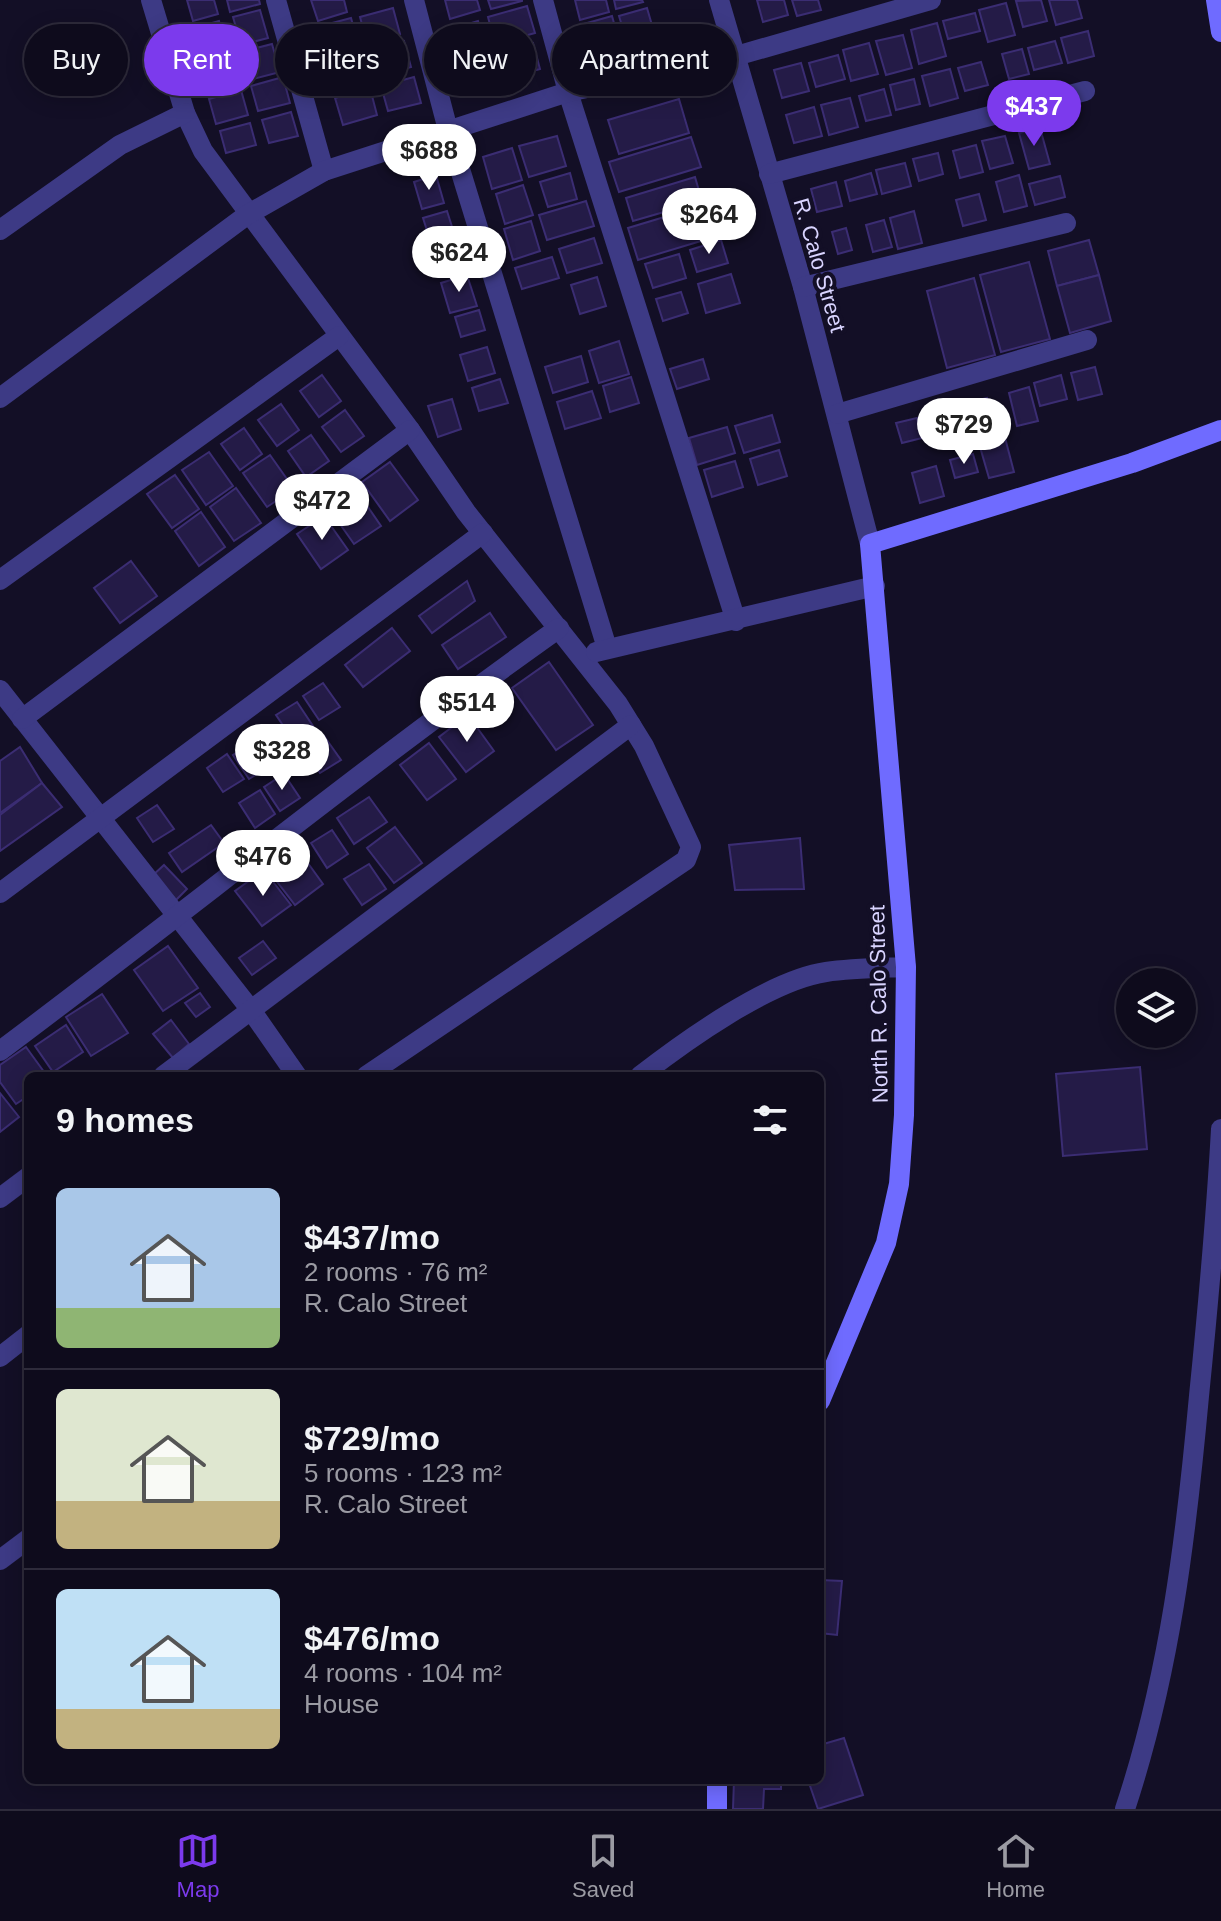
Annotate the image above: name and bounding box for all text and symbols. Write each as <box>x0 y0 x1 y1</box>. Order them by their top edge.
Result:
chip: Buy <box>24 24 128 96</box>
chip: Rent <box>144 24 259 96</box>
chip: Filters <box>275 24 408 96</box>
chip: New <box>424 24 536 96</box>
chip: Apartment <box>552 24 737 96</box>
pin: $437 <box>987 80 1081 148</box>
text: $437 <box>1005 91 1063 121</box>
pin: $688 <box>382 124 476 192</box>
text: $688 <box>400 135 458 165</box>
pin: $264 <box>662 188 756 256</box>
street label: R. Calo Street <box>788 195 851 335</box>
text: $264 <box>680 199 738 229</box>
pin: $624 <box>412 226 506 294</box>
text: $624 <box>430 237 488 267</box>
pin: $729 <box>917 398 1011 466</box>
text: $729 <box>935 409 993 439</box>
pin: $472 <box>275 474 369 542</box>
text: $472 <box>293 485 351 515</box>
pin: $514 <box>420 676 514 744</box>
text: $514 <box>438 687 496 717</box>
pin: $328 <box>235 724 329 792</box>
text: $328 <box>253 735 311 765</box>
pin: $476 <box>216 830 310 898</box>
text: $476 <box>234 841 292 871</box>
street label: North R. Calo Street <box>864 905 893 1103</box>
map controls <box>1116 968 1196 1048</box>
button: layers <box>1116 968 1196 1048</box>
icon: filters <box>748 1098 792 1142</box>
text: 9 homes <box>56 1101 194 1139</box>
text: $437/mo <box>304 1218 440 1256</box>
icon: home <box>120 1220 216 1316</box>
text: 2 rooms · 76 m² <box>304 1257 488 1287</box>
text: R. Calo Street <box>304 1288 467 1318</box>
text: $729/mo <box>304 1419 440 1457</box>
icon: home <box>120 1421 216 1517</box>
text: 5 rooms · 123 m² <box>304 1458 502 1488</box>
text: R. Calo Street <box>304 1489 467 1519</box>
text: $476/mo <box>304 1619 440 1657</box>
icon: home <box>120 1621 216 1717</box>
text: 4 rooms · 104 m² <box>304 1658 502 1688</box>
text: House <box>304 1689 379 1719</box>
tab: Map <box>176 1829 220 1903</box>
tab: Saved <box>572 1829 634 1903</box>
tab: Home <box>986 1829 1045 1903</box>

